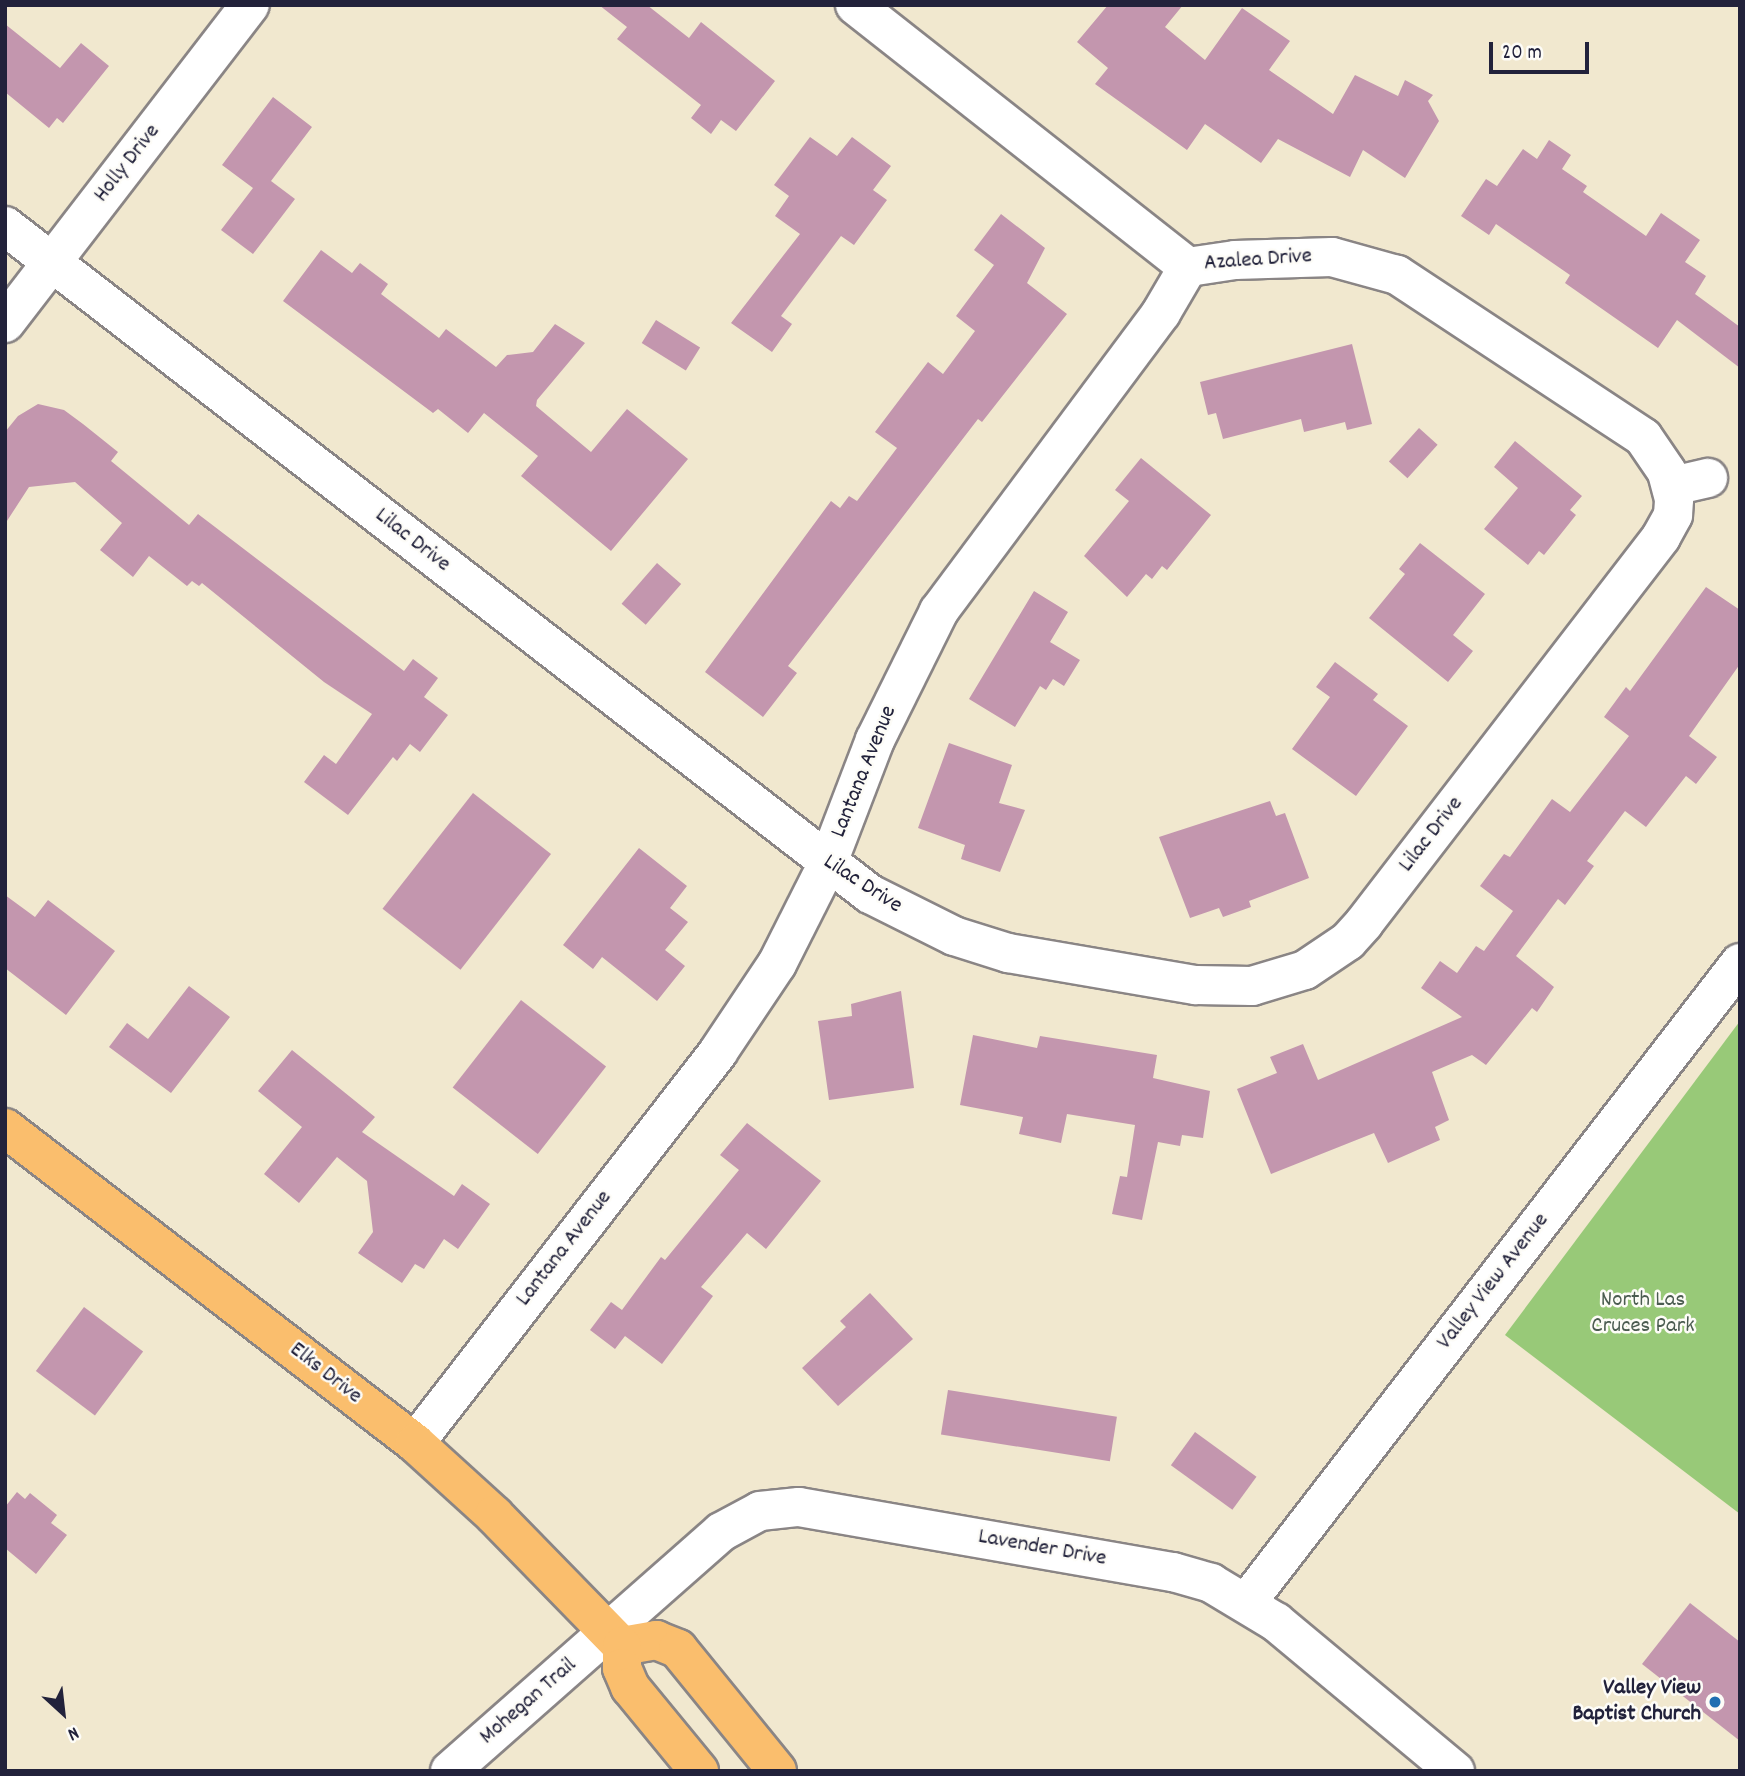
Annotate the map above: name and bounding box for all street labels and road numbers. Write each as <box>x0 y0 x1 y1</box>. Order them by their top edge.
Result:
street label: Holly Drive <box>89 119 167 209</box>
street label: Azalea Drive <box>1203 243 1313 279</box>
street label: Lilac Drive <box>369 503 455 579</box>
street label: Lantana Avenue <box>826 702 904 842</box>
street label: Lilac Drive <box>1394 792 1470 878</box>
street label: Lilac Drive <box>817 849 907 921</box>
street label: Lantana Avenue <box>511 1185 619 1313</box>
street label: Valley View Avenue <box>1432 1208 1556 1356</box>
street label: Elks Drive <box>283 1337 367 1411</box>
street label: Lavender Drive <box>976 1524 1108 1574</box>
street label: Mohegan Trail <box>475 1652 583 1752</box>

